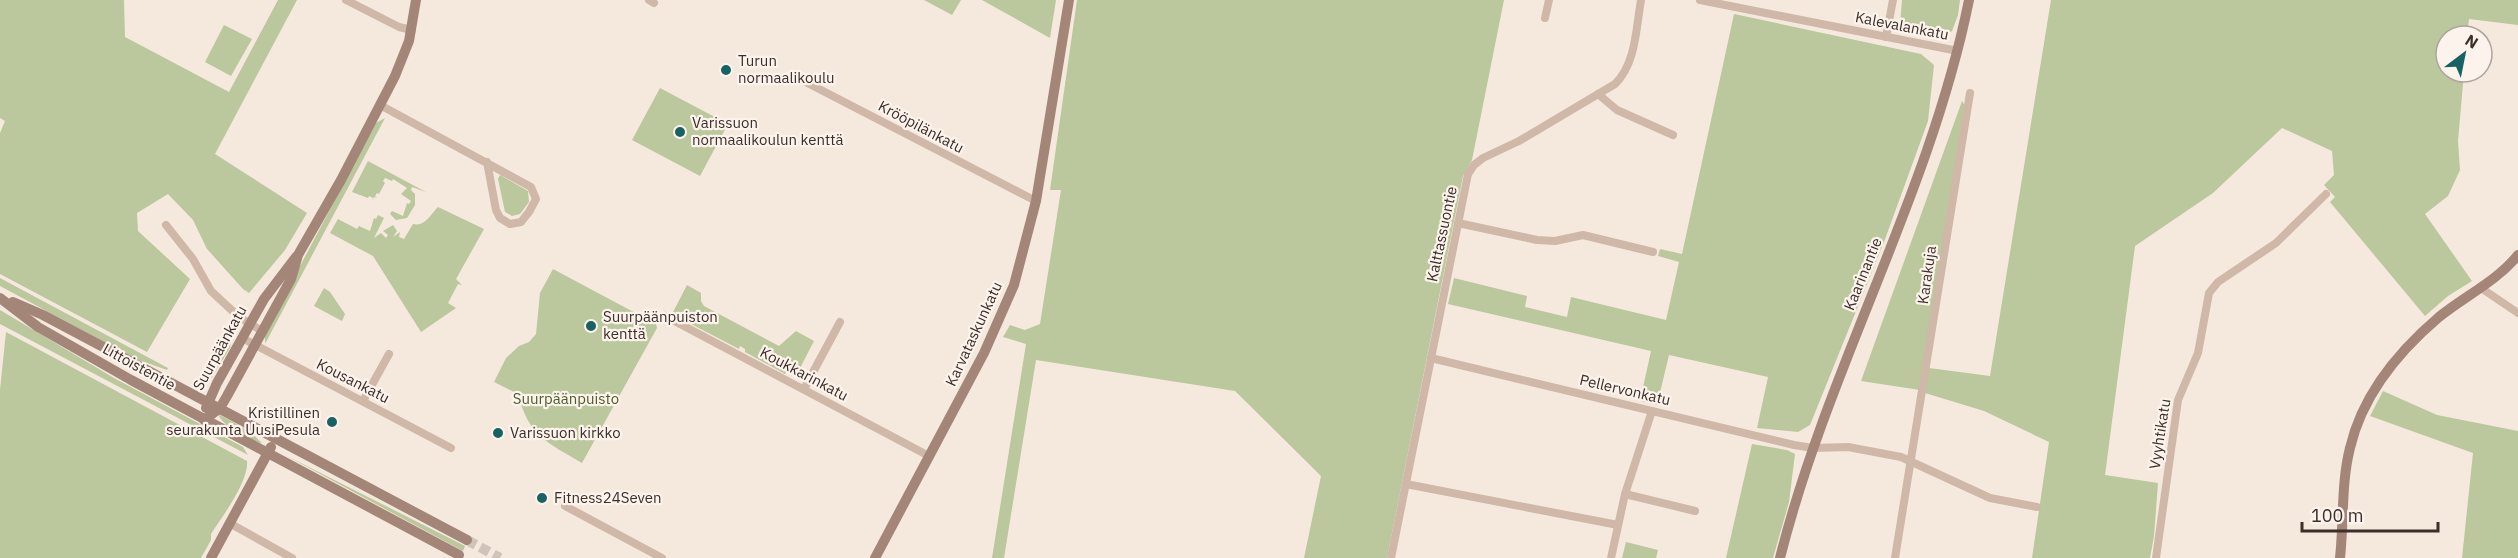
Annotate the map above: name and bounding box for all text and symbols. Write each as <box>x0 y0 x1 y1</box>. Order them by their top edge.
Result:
street label: Kalevalankatu <box>1854 7 1951 44</box>
north arrow <box>2434 24 2494 84</box>
text: N <box>2462 30 2482 53</box>
place label: Turun normaalikoulu <box>738 51 835 87</box>
marker: Turun normaalikoulu <box>719 63 733 77</box>
street label: Krööpilänkatu <box>875 96 967 157</box>
place label: Varissuon normaalikoulun kenttä <box>692 113 843 149</box>
marker: Varissuon normaalikoulun kenttä <box>673 125 687 139</box>
street label: Kalttassuontie <box>1422 185 1461 283</box>
street label: Kaarinantie <box>1839 235 1886 313</box>
street label: Karakuja <box>1913 244 1940 305</box>
street label: Karvataskunkatu <box>941 278 1006 389</box>
street label: Suurpäänkatu <box>188 302 251 394</box>
place label: Suurpäänpuiston kenttä <box>603 307 718 343</box>
marker: Suurpäänpuiston kenttä <box>584 319 598 333</box>
street label: Littoistentie <box>100 339 179 394</box>
street label: Koukkarinkatu <box>757 342 852 405</box>
street label: Kousankatu <box>313 354 393 407</box>
street label: Pellervonkatu <box>1578 370 1672 409</box>
park label: Suurpäänpuisto <box>513 389 619 408</box>
street label: Vyyhtikatu <box>2145 397 2174 471</box>
place label: Kristillinen seurakunta UusiPesula <box>166 403 320 439</box>
marker: Kristillinen seurakunta UusiPesula <box>325 415 339 429</box>
place label: Varissuon kirkko <box>510 423 621 442</box>
marker: Varissuon kirkko <box>491 426 505 440</box>
place label: Fitness24Seven <box>554 488 662 507</box>
marker: Fitness24Seven <box>535 491 549 505</box>
scale bar <box>2302 495 2438 533</box>
text: 100 m <box>2311 504 2363 527</box>

